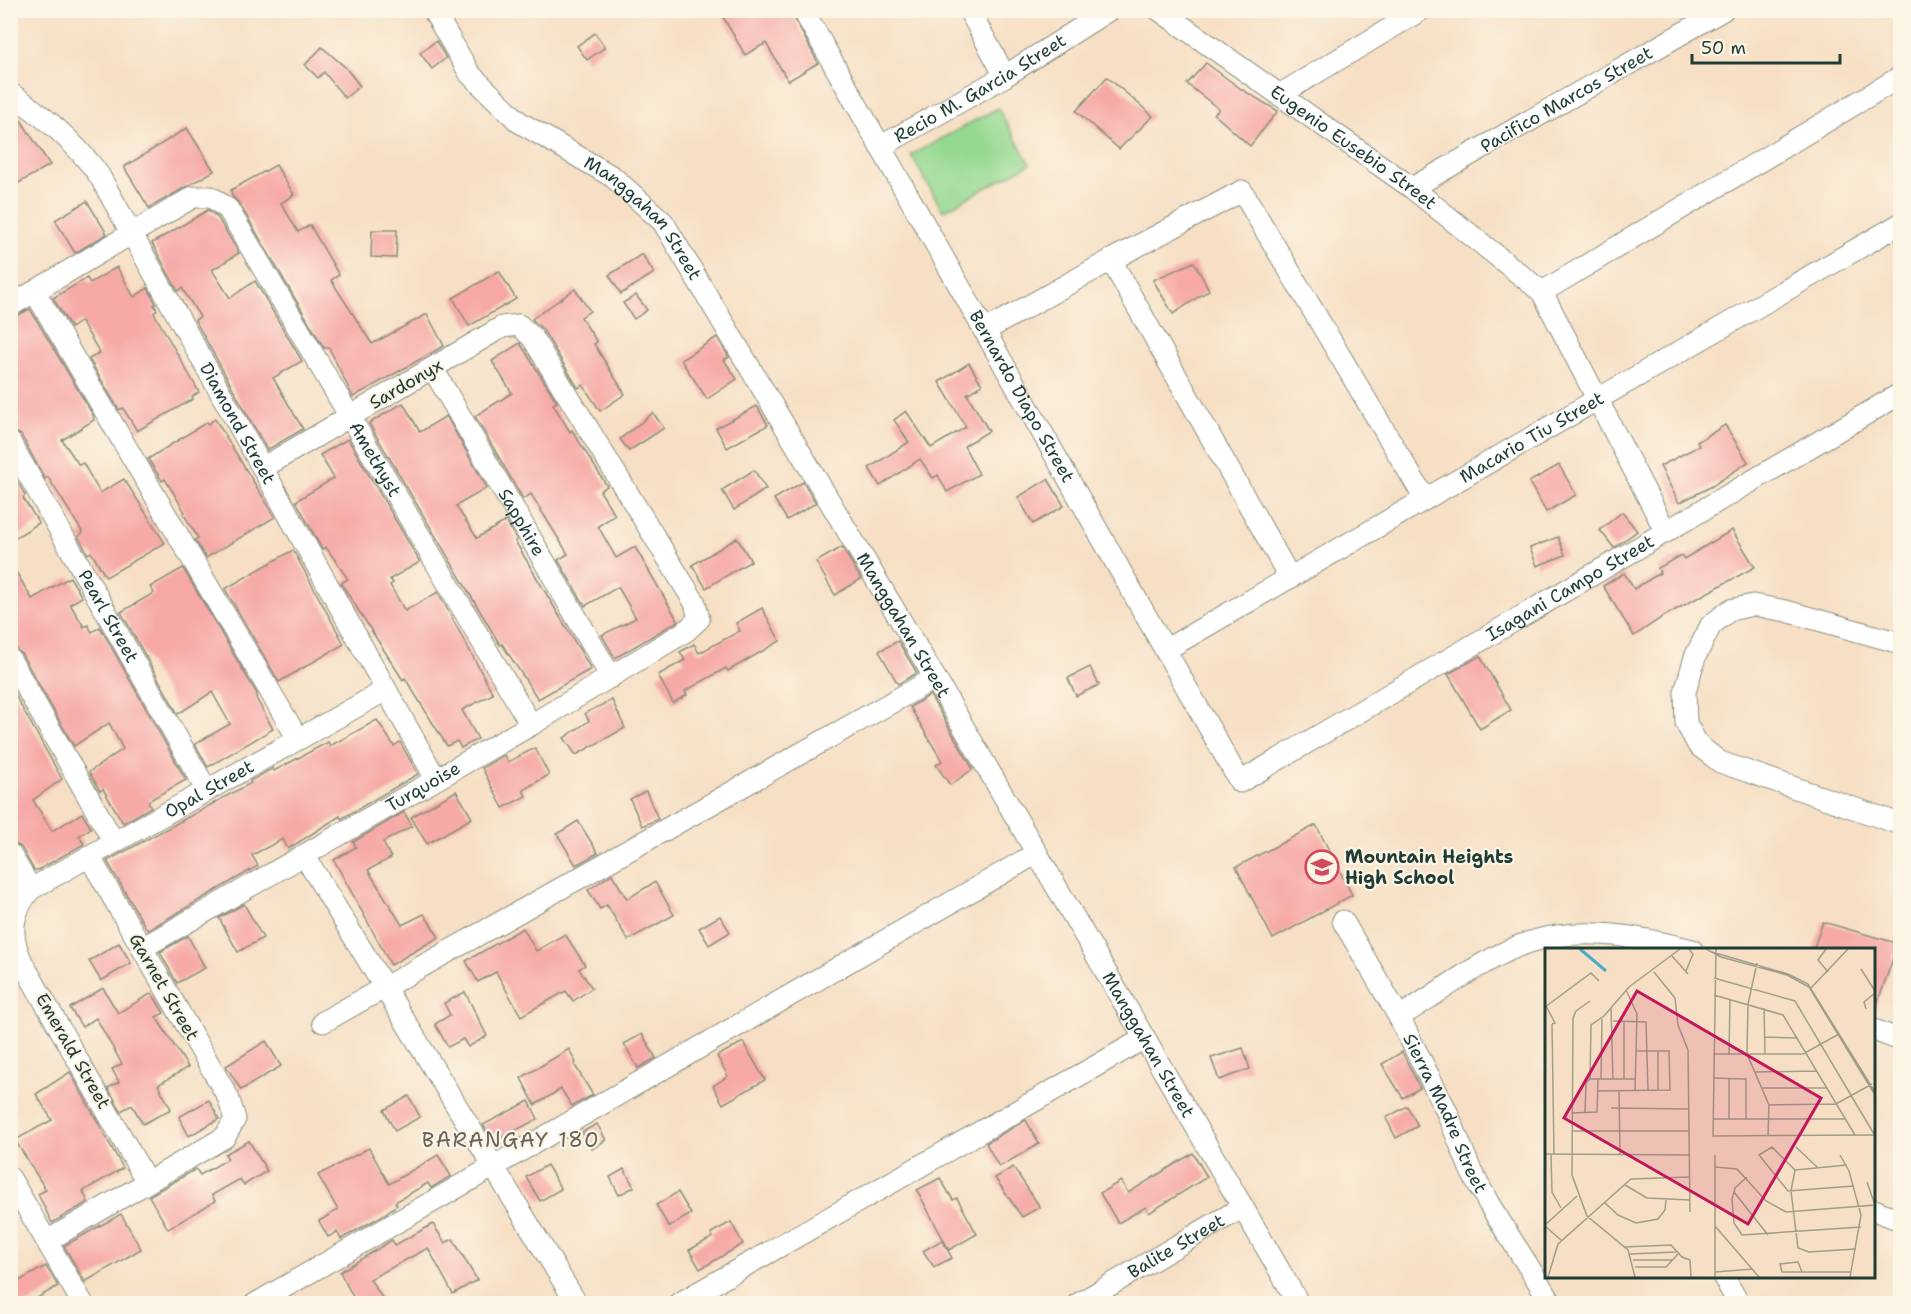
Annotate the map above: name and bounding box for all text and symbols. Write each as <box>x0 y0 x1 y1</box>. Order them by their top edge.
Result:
scale bar <box>1692 27 1840 65</box>
street label: Recio M. Garcia Street <box>890 28 1071 149</box>
text: 50 m <box>1701 36 1746 60</box>
street label: Pacifico Marcos Street <box>1476 41 1657 158</box>
street label: Eugenio Eusebio Street <box>1265 80 1442 215</box>
street label: Manggahan Street <box>579 151 707 285</box>
street label: Bernardo Diapo Street <box>963 306 1080 487</box>
street label: Sardonyx <box>365 353 447 415</box>
street label: Diamond Street <box>194 358 281 489</box>
street label: Macario Tiu Street <box>1455 386 1609 489</box>
street label: Amethyst <box>343 417 406 501</box>
street label: Sapphire <box>492 484 551 561</box>
street label: Isagani Campo Street <box>1482 529 1659 647</box>
street label: Manggahan Street <box>851 548 956 702</box>
street label: Pearl Street <box>72 565 144 667</box>
street label: Opal Street <box>160 754 258 824</box>
street label: Turquoise <box>382 756 465 818</box>
place label: Mountain Heights High School <box>1345 845 1513 890</box>
school or university icon: Mountain Heights High School <box>1304 849 1340 885</box>
street label: Garnet Street <box>124 929 205 1045</box>
inset map <box>1545 948 1875 1278</box>
street label: Manggahan Street <box>1097 968 1200 1122</box>
street label: Emerald Street <box>30 989 116 1113</box>
street label: Sierra Madre Street <box>1397 1029 1493 1198</box>
district label: BARANGAY 180 <box>422 1126 600 1154</box>
street label: Balite Street <box>1123 1208 1229 1284</box>

